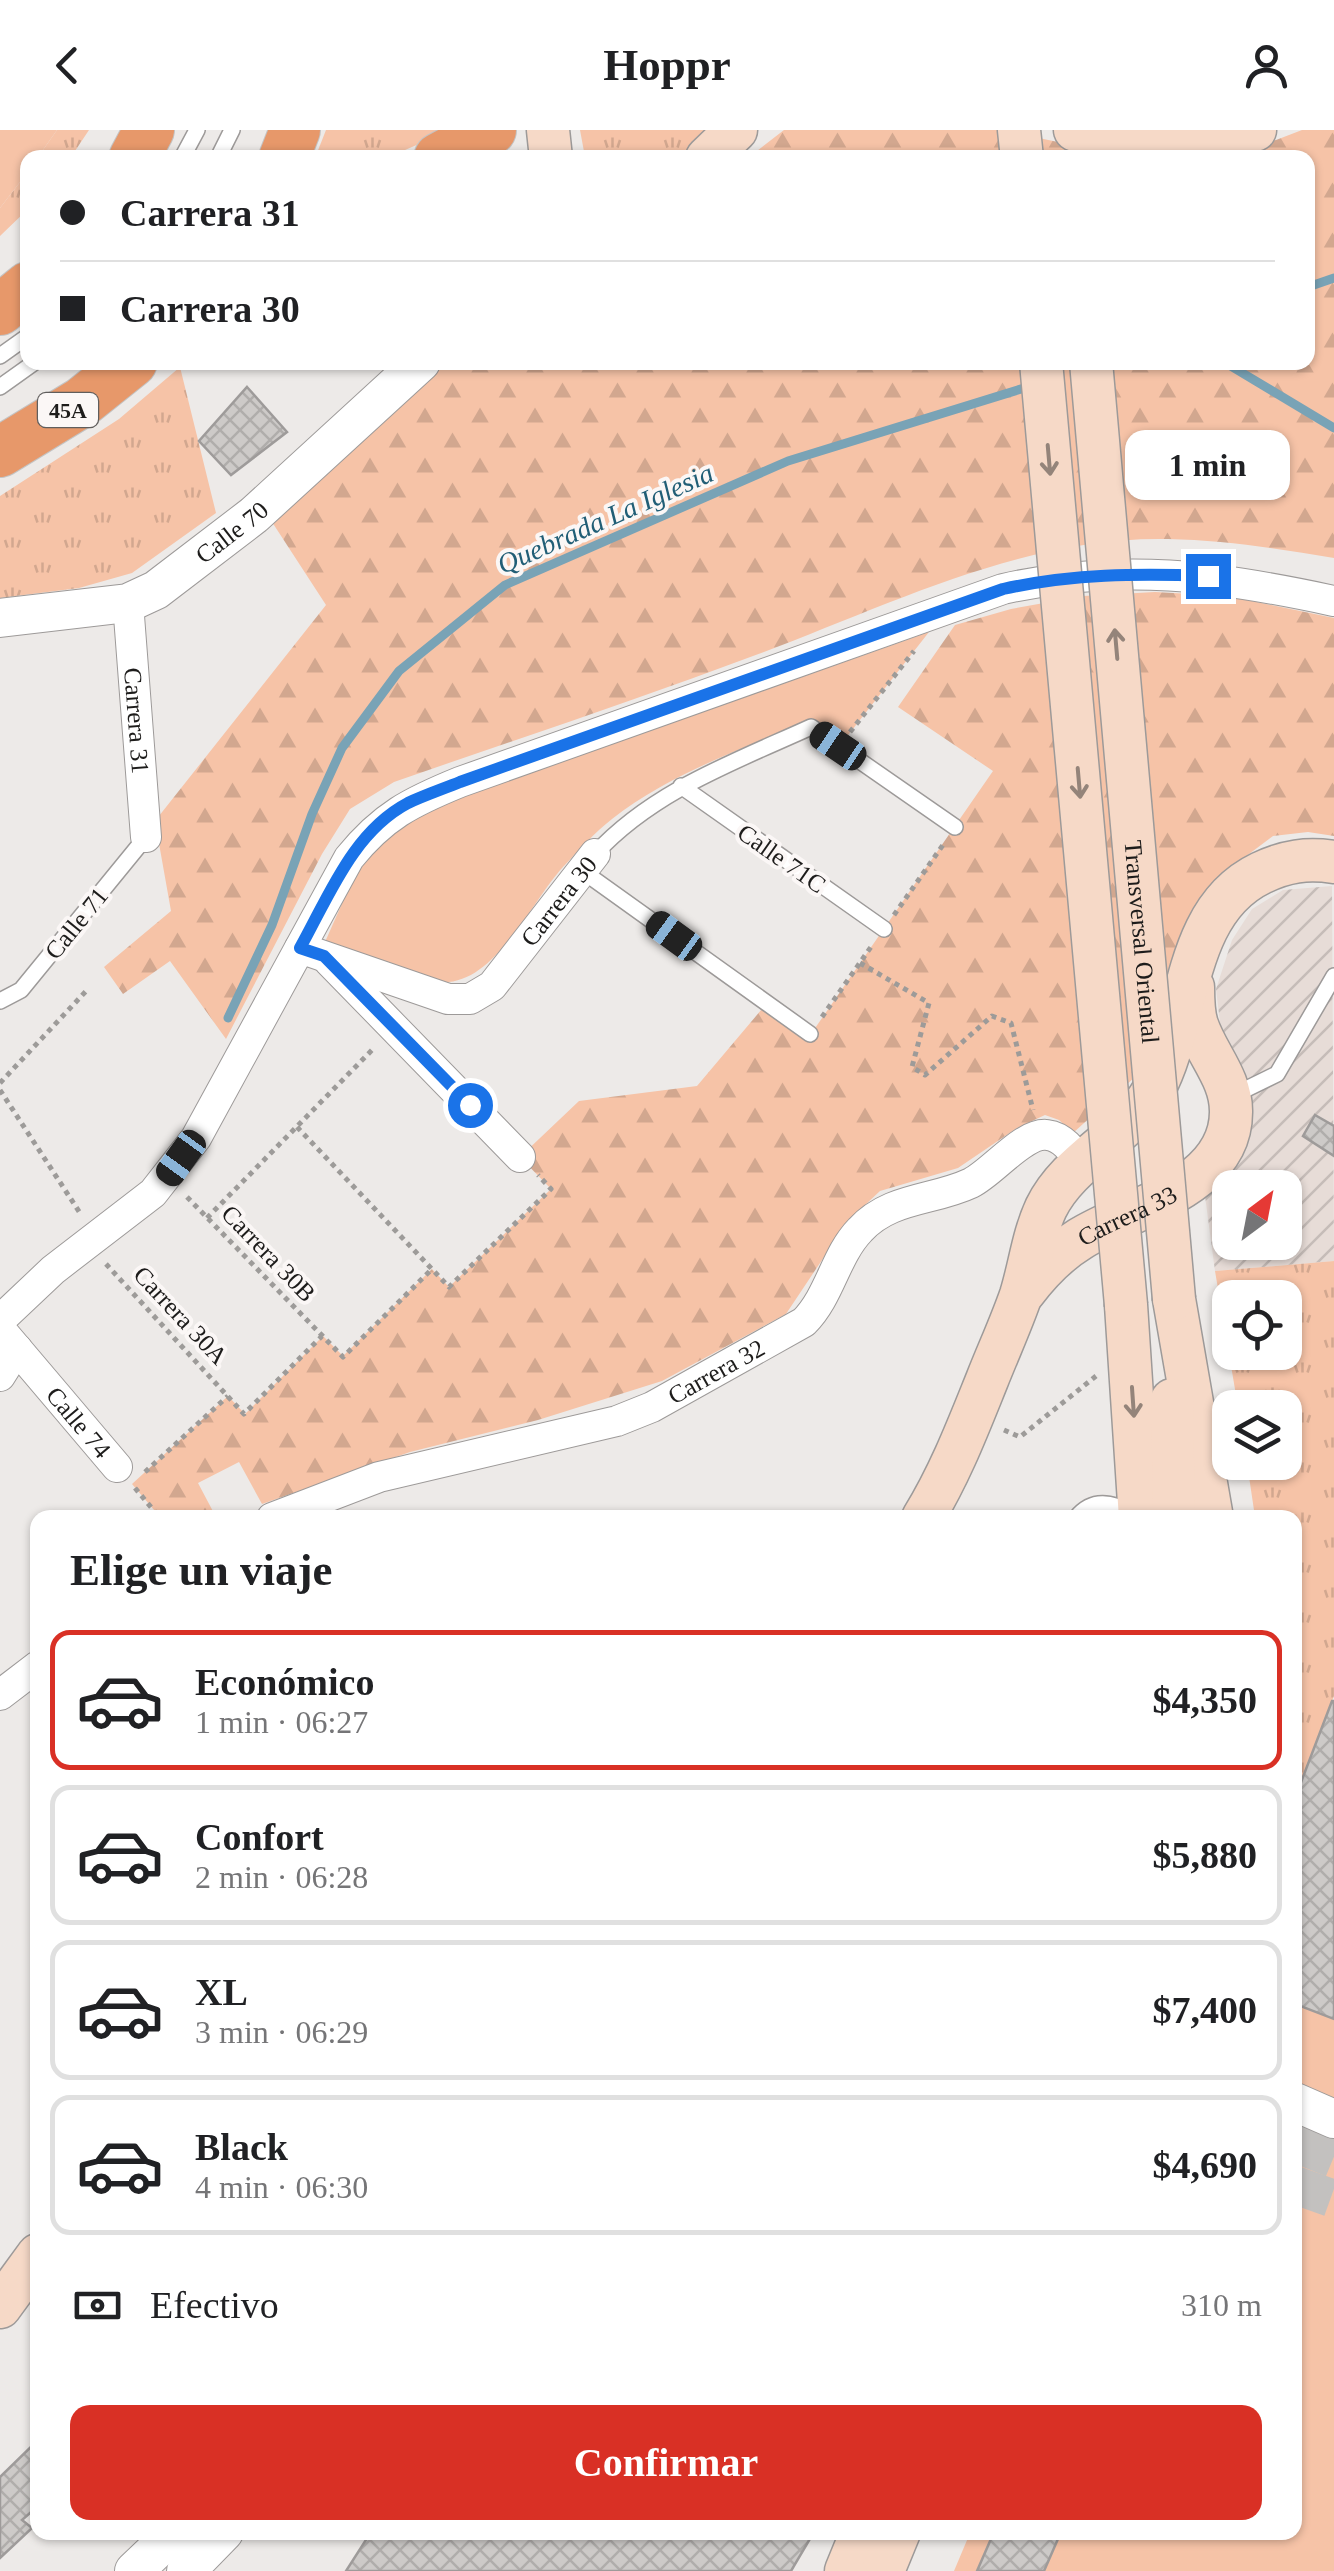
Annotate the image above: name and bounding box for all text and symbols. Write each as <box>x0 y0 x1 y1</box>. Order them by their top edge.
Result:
icon: back <box>40 38 95 93</box>
icon: person <box>1239 38 1294 93</box>
text: Hoppr <box>603 40 731 90</box>
text: Carrera 31 <box>120 192 300 234</box>
text: Carrera 30 <box>120 288 300 330</box>
road number: 45A <box>38 393 98 427</box>
callout: 1 min <box>1126 431 1290 501</box>
one-way arrow <box>1040 443 1059 475</box>
text: 1 min <box>1169 447 1246 483</box>
water label: Quebrada La Iglesia <box>492 457 718 580</box>
street label: Calle 70 <box>190 496 274 569</box>
route end <box>1186 554 1231 599</box>
one-way arrow <box>1106 629 1125 661</box>
street label: Carrera 31 <box>119 667 154 775</box>
car <box>805 717 871 775</box>
one-way arrow <box>1070 767 1089 799</box>
street label: Calle 71C <box>733 818 831 898</box>
street label: Transversal Oriental <box>1119 839 1164 1045</box>
street label: Carrera 30 <box>515 851 602 951</box>
street label: Calle 71 <box>39 882 113 964</box>
car <box>641 906 707 966</box>
route start <box>448 1083 493 1128</box>
car <box>151 1125 211 1191</box>
north arrow <box>1212 1170 1302 1260</box>
map controls <box>1212 1170 1302 1480</box>
street label: Carrera 33 <box>1073 1181 1181 1251</box>
street label: Carrera 30B <box>216 1200 321 1307</box>
street label: Carrera 30A <box>128 1261 233 1370</box>
button: locate <box>1212 1280 1302 1370</box>
street label: Carrera 32 <box>663 1334 769 1409</box>
street label: Calle 74 <box>41 1382 116 1464</box>
one-way arrow <box>1123 1385 1142 1417</box>
button: layers <box>1212 1390 1302 1480</box>
text: Elige un viaje <box>70 1545 333 1595</box>
icon: car <box>75 1655 165 1745</box>
text: Económico <box>195 1661 374 1703</box>
text: $4,350 <box>1153 1679 1257 1721</box>
text: 1 min · 06:27 <box>195 1704 368 1740</box>
icon: car <box>75 1810 165 1900</box>
text: Confort <box>195 1816 324 1858</box>
text: $5,880 <box>1153 1834 1257 1876</box>
text: 2 min · 06:28 <box>195 1859 368 1895</box>
icon: car <box>75 1965 165 2055</box>
text: XL <box>195 1971 248 2013</box>
text: $7,400 <box>1153 1989 1257 2031</box>
text: 3 min · 06:29 <box>195 2014 368 2050</box>
icon: car <box>75 2120 165 2210</box>
text: Black <box>195 2126 288 2168</box>
text: $4,690 <box>1153 2144 1257 2186</box>
text: 4 min · 06:30 <box>195 2169 368 2205</box>
icon: cash <box>70 2278 125 2333</box>
text: Efectivo <box>150 2284 279 2326</box>
text: 310 m <box>1181 2287 1262 2323</box>
button: Confirmar <box>70 2405 1262 2520</box>

